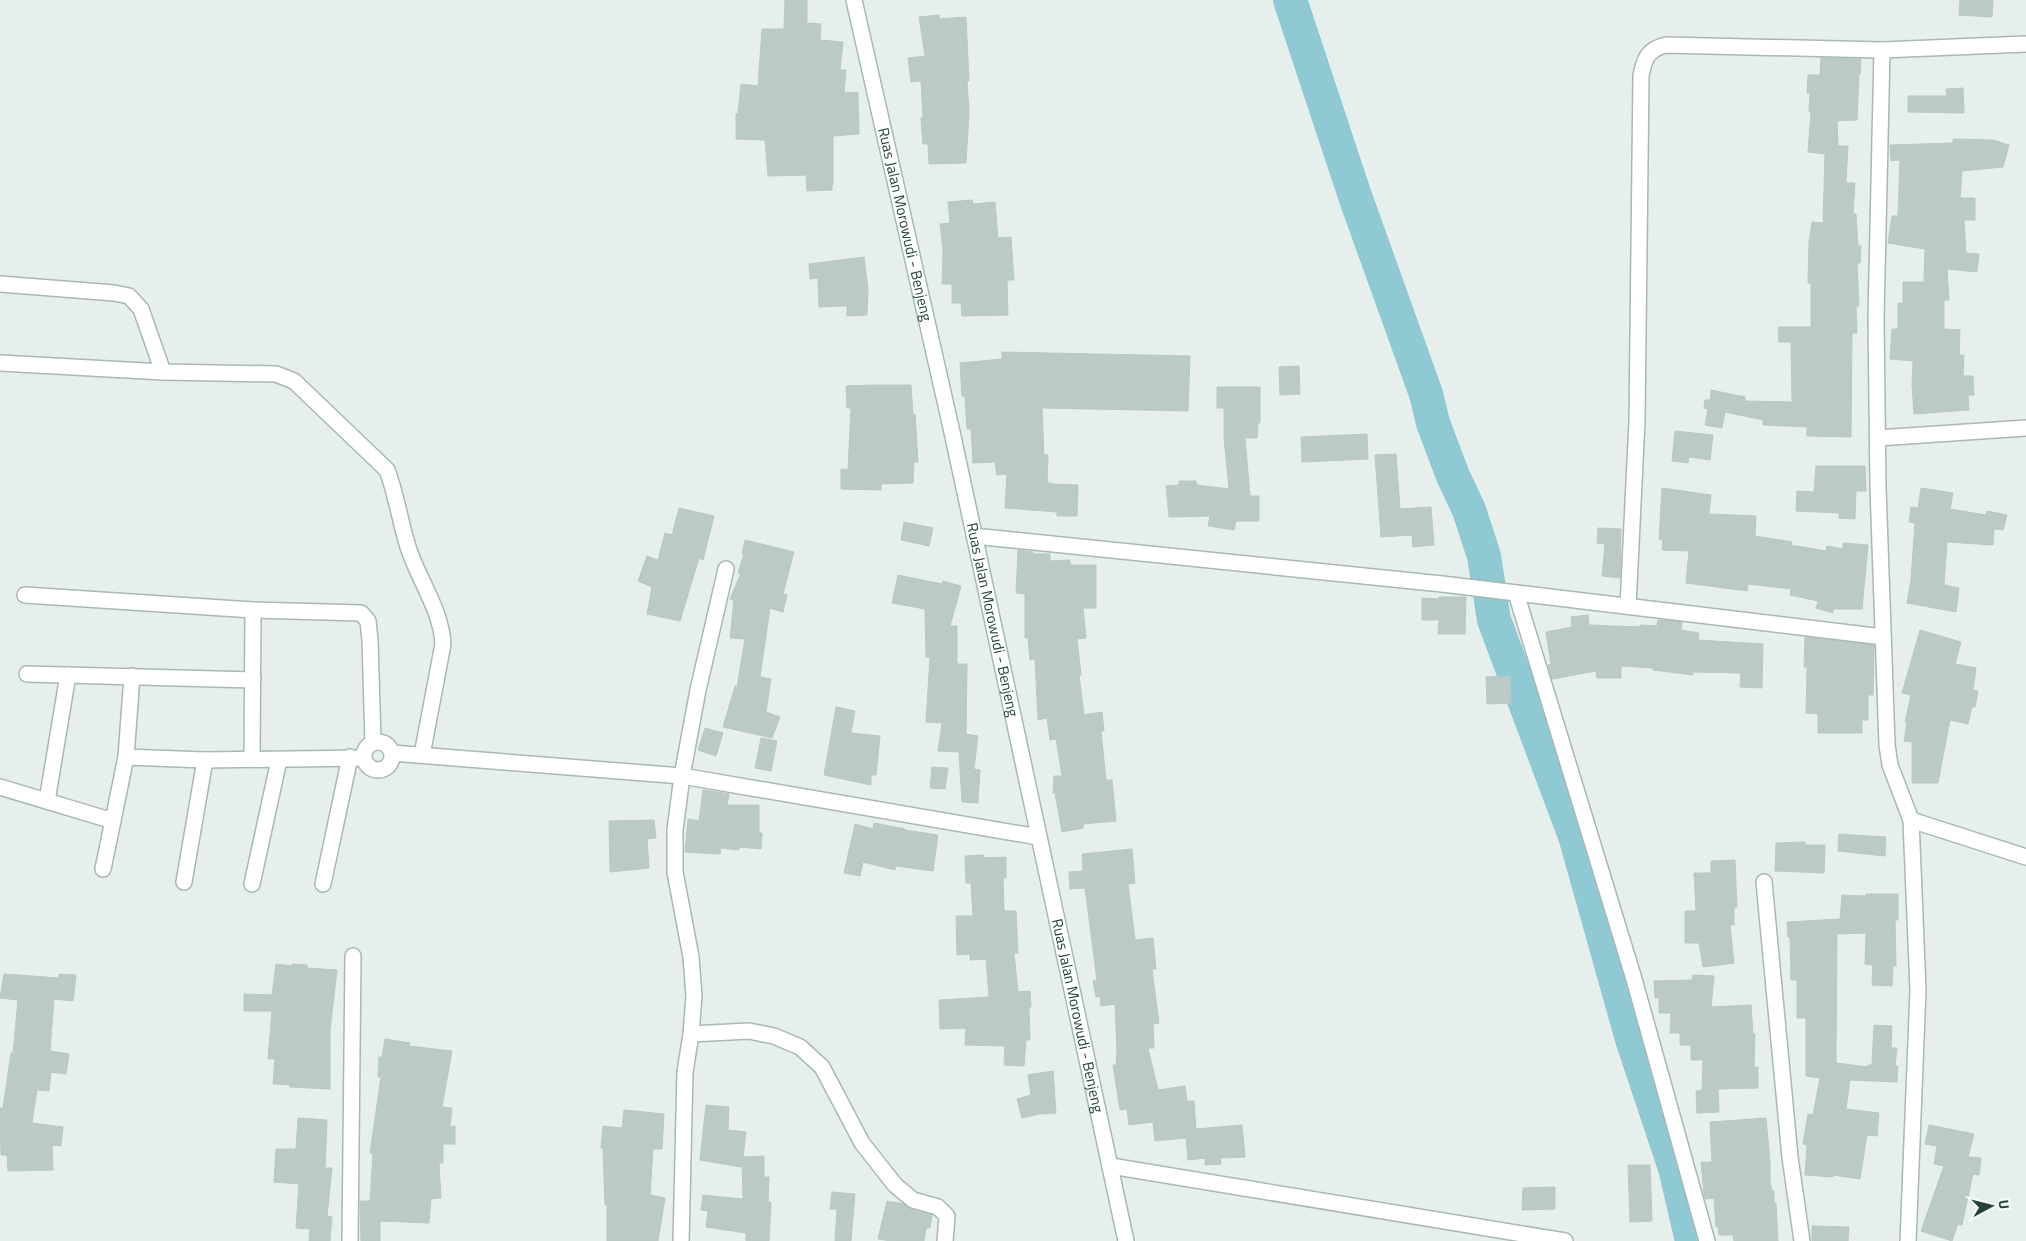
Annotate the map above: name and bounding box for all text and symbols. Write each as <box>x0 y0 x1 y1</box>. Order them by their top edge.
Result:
street label: Ruas Jalan Morowudi - Benjeng <box>872 125 939 324</box>
street label: Ruas Jalan Morowudi - Benjeng <box>961 520 1025 719</box>
street label: Ruas Jalan Morowudi - Benjeng <box>1046 916 1110 1115</box>
north arrow <box>1966 1181 2016 1231</box>
text: U <box>1993 1199 2015 1210</box>

